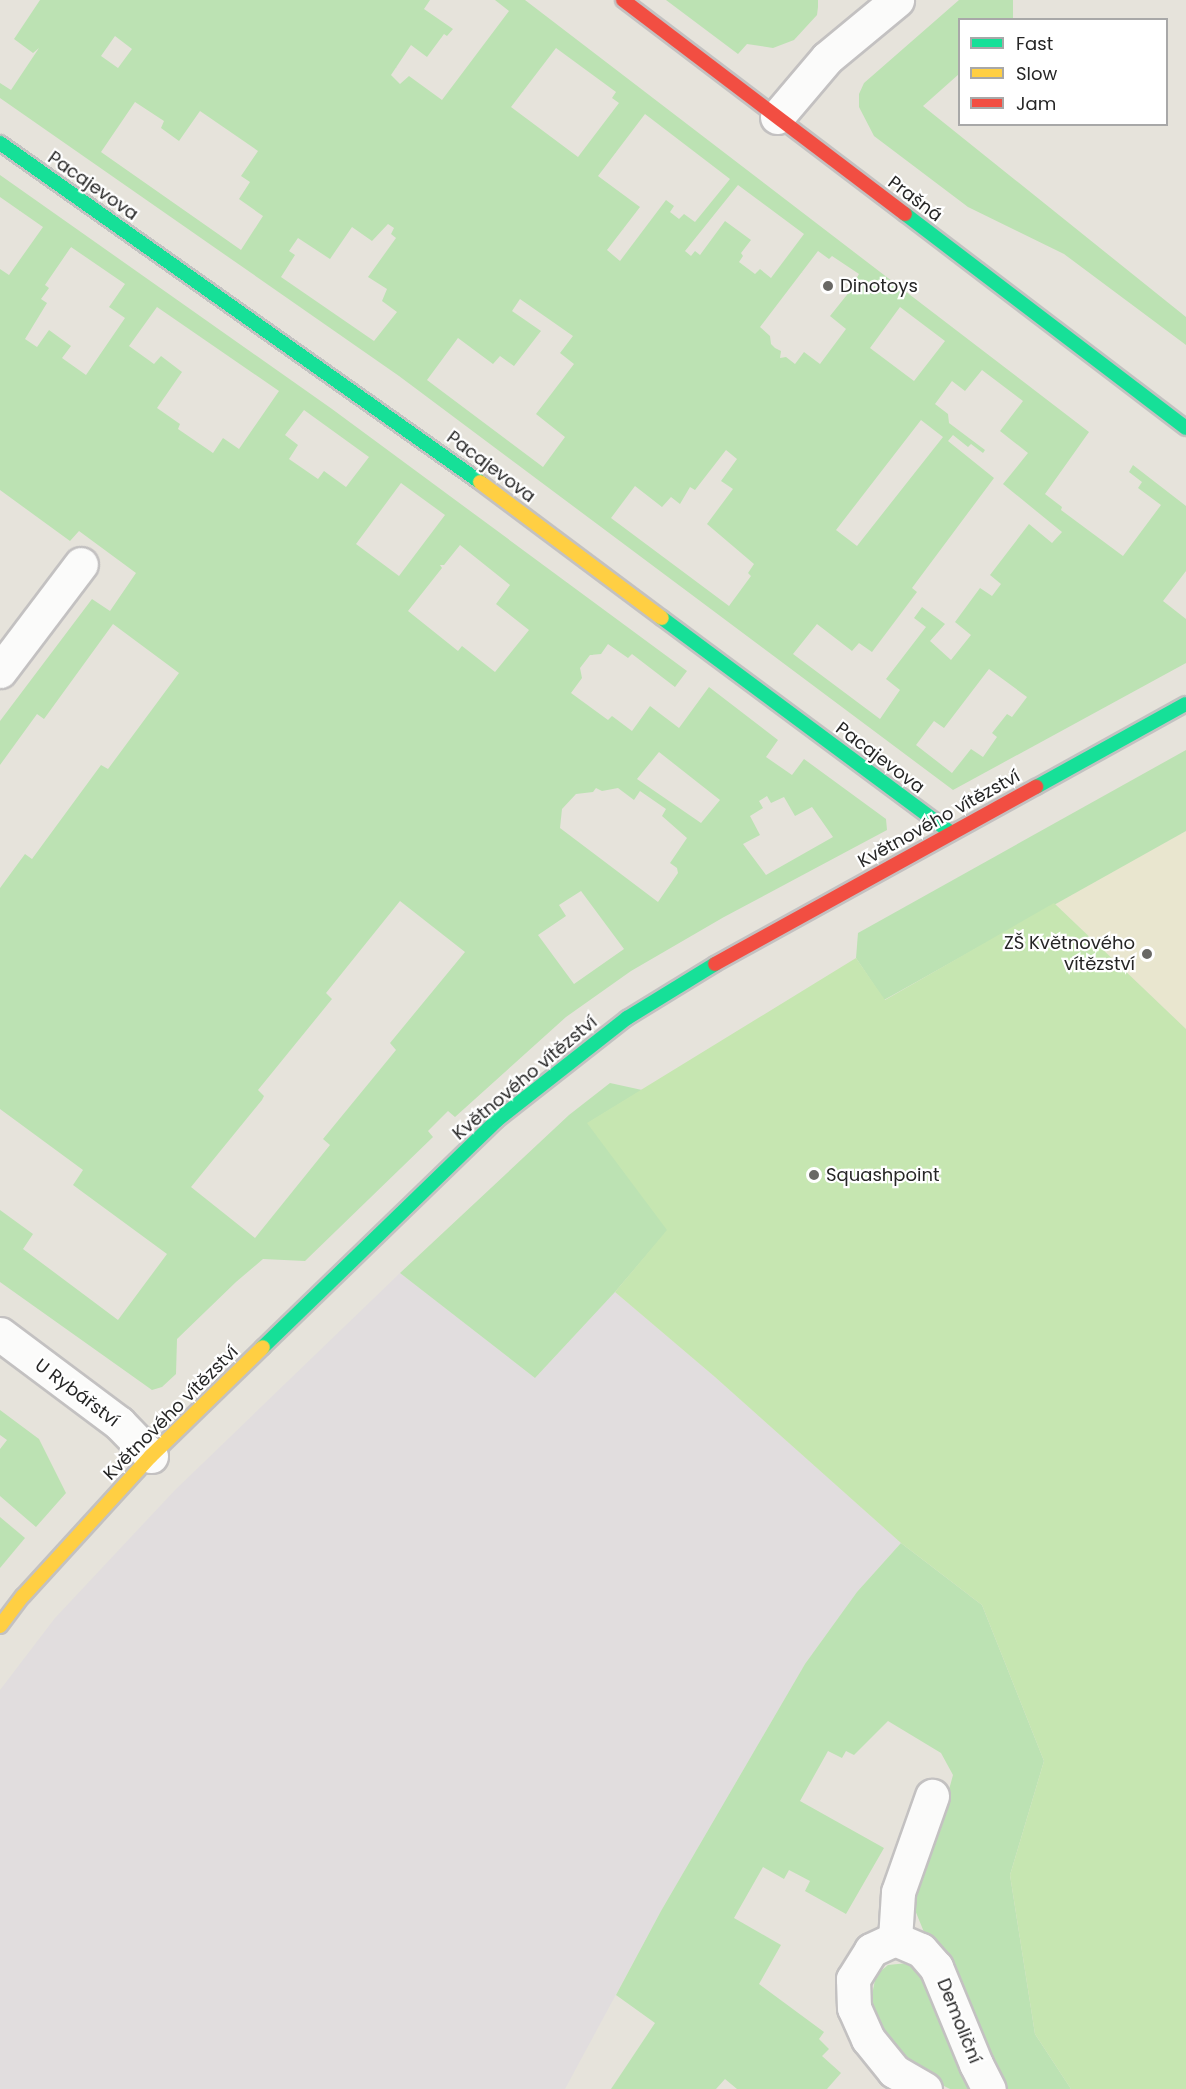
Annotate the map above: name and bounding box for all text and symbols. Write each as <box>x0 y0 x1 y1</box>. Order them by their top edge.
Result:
legend <box>958 18 1168 126</box>
text: Fast <box>1016 31 1053 56</box>
text: Slow <box>1016 61 1057 86</box>
text: Jam <box>1016 91 1056 116</box>
street label: Pacajevova <box>44 147 142 225</box>
street label: Prašná <box>884 172 946 226</box>
place label: Dinotoys <box>840 275 918 297</box>
marker: Dinotoys <box>821 279 835 293</box>
street label: Pacajevova <box>442 427 540 507</box>
street label: Pacajevova <box>831 718 929 798</box>
street label: Květnového vítězství <box>854 766 1024 872</box>
place label: ZŠ Květnového vítězství <box>1004 933 1135 976</box>
marker: ZŠ Květnového vítězství <box>1140 947 1154 961</box>
street label: Květnového vítězství <box>448 1011 602 1145</box>
place label: Squashpoint <box>826 1164 940 1186</box>
marker: Squashpoint <box>807 1168 821 1182</box>
street label: Květnového vítězství <box>99 1341 243 1485</box>
street label: U Rybářství <box>31 1354 123 1432</box>
street label: Demoliční <box>932 1975 986 2067</box>

